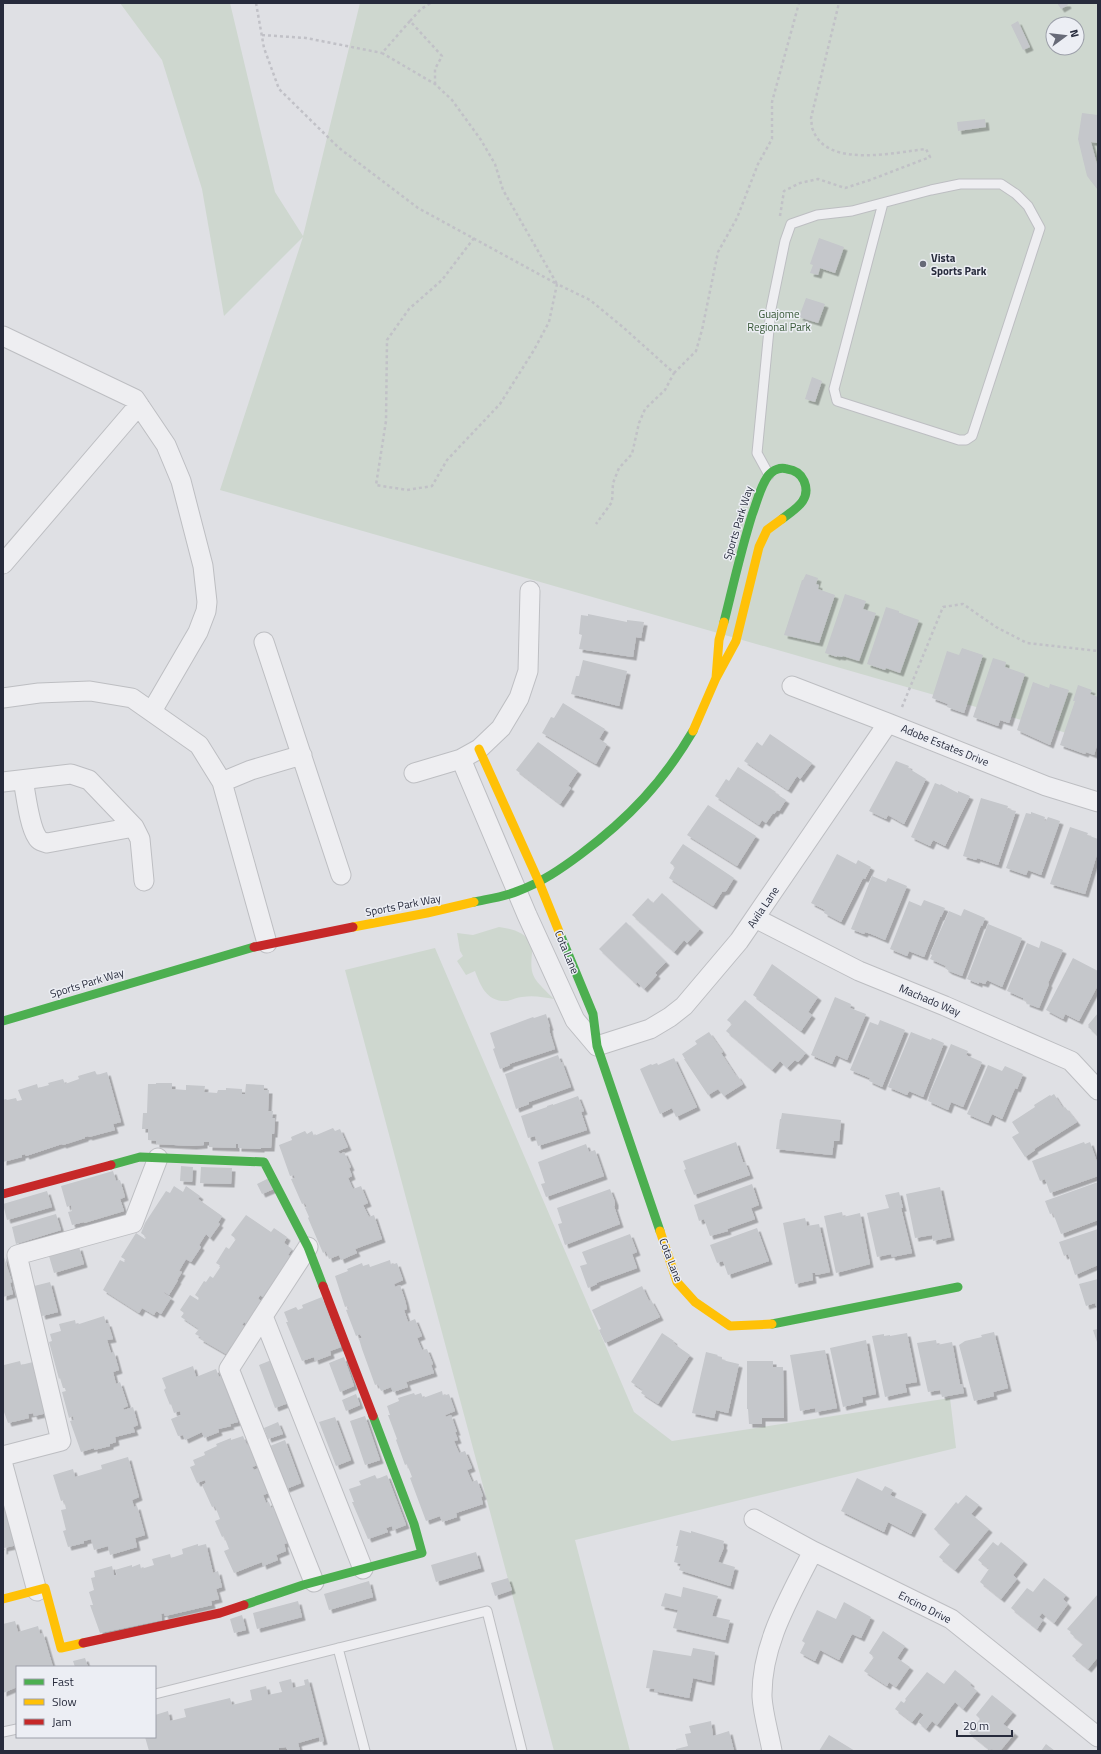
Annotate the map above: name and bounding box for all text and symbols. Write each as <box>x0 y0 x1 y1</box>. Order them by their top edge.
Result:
north arrow <box>1045 16 1085 56</box>
text: N <box>1066 28 1083 39</box>
place label: Vista Sports Park <box>931 250 987 279</box>
marker: Vista Sports Park <box>918 259 928 269</box>
park label: Guajome Regional Park <box>747 306 811 335</box>
street label: Sports Park Way <box>719 483 757 562</box>
street label: Adobe Estates Drive <box>899 720 992 770</box>
street label: Avila Lane <box>743 883 783 931</box>
street label: Sports Park Way <box>364 890 443 920</box>
street label: Cota Lane <box>551 928 583 977</box>
street label: Sports Park Way <box>48 964 127 1002</box>
street label: Machado Way <box>897 980 964 1020</box>
street label: Cota Lane <box>655 1236 687 1285</box>
street label: Encino Drive <box>896 1587 955 1627</box>
legend <box>16 1666 156 1738</box>
text: Fast <box>52 1672 75 1691</box>
text: Slow <box>52 1692 77 1711</box>
text: Jam <box>52 1712 72 1731</box>
scale bar <box>957 1712 1012 1738</box>
text: 20 m <box>963 1716 989 1735</box>

